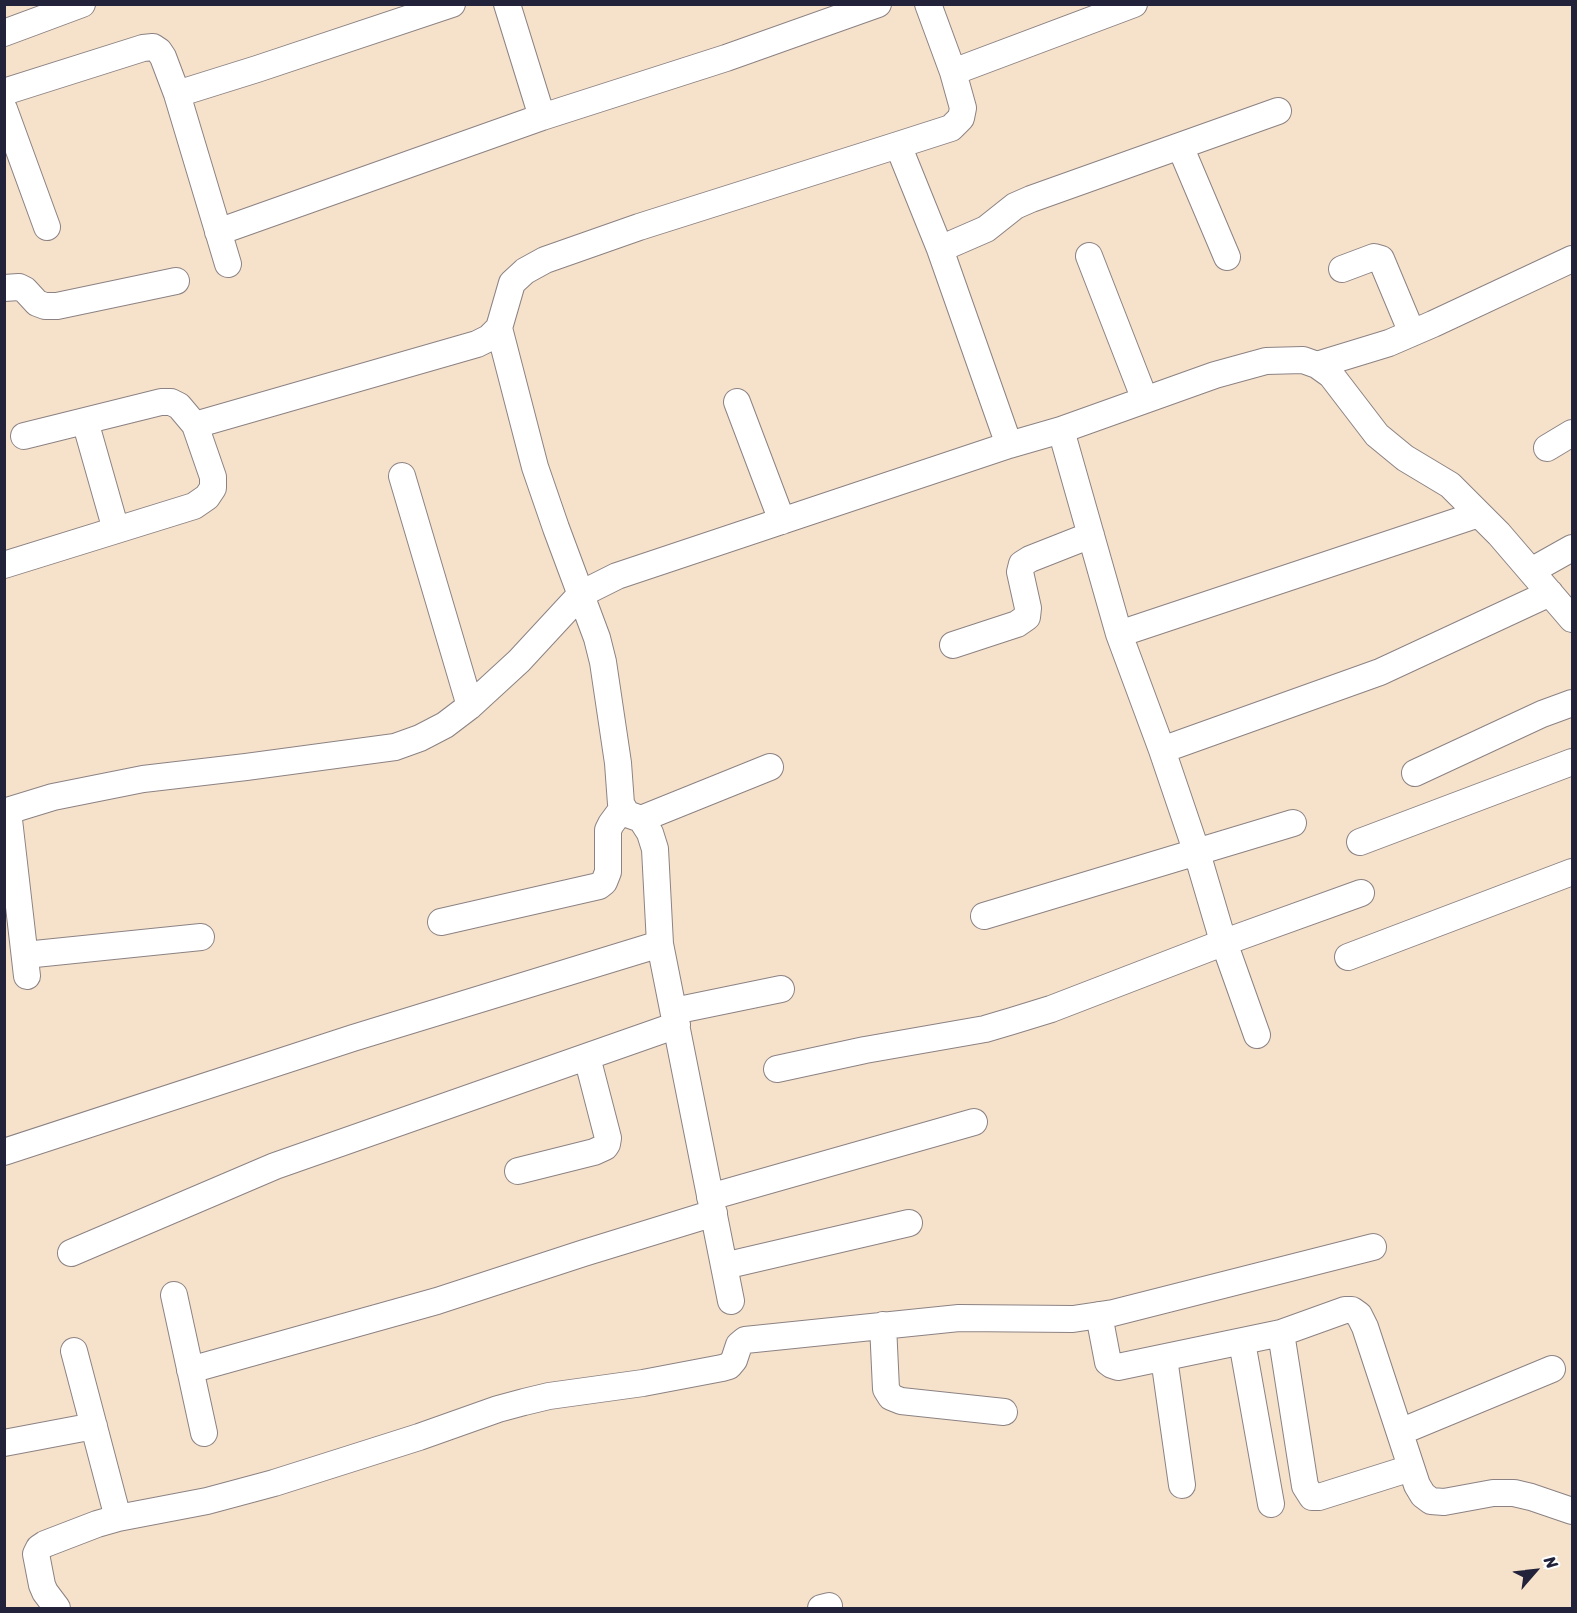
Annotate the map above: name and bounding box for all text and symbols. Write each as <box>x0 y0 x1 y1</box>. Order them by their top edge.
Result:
north arrow <box>1505 1541 1565 1601</box>
text: N <box>1536 1551 1567 1574</box>

